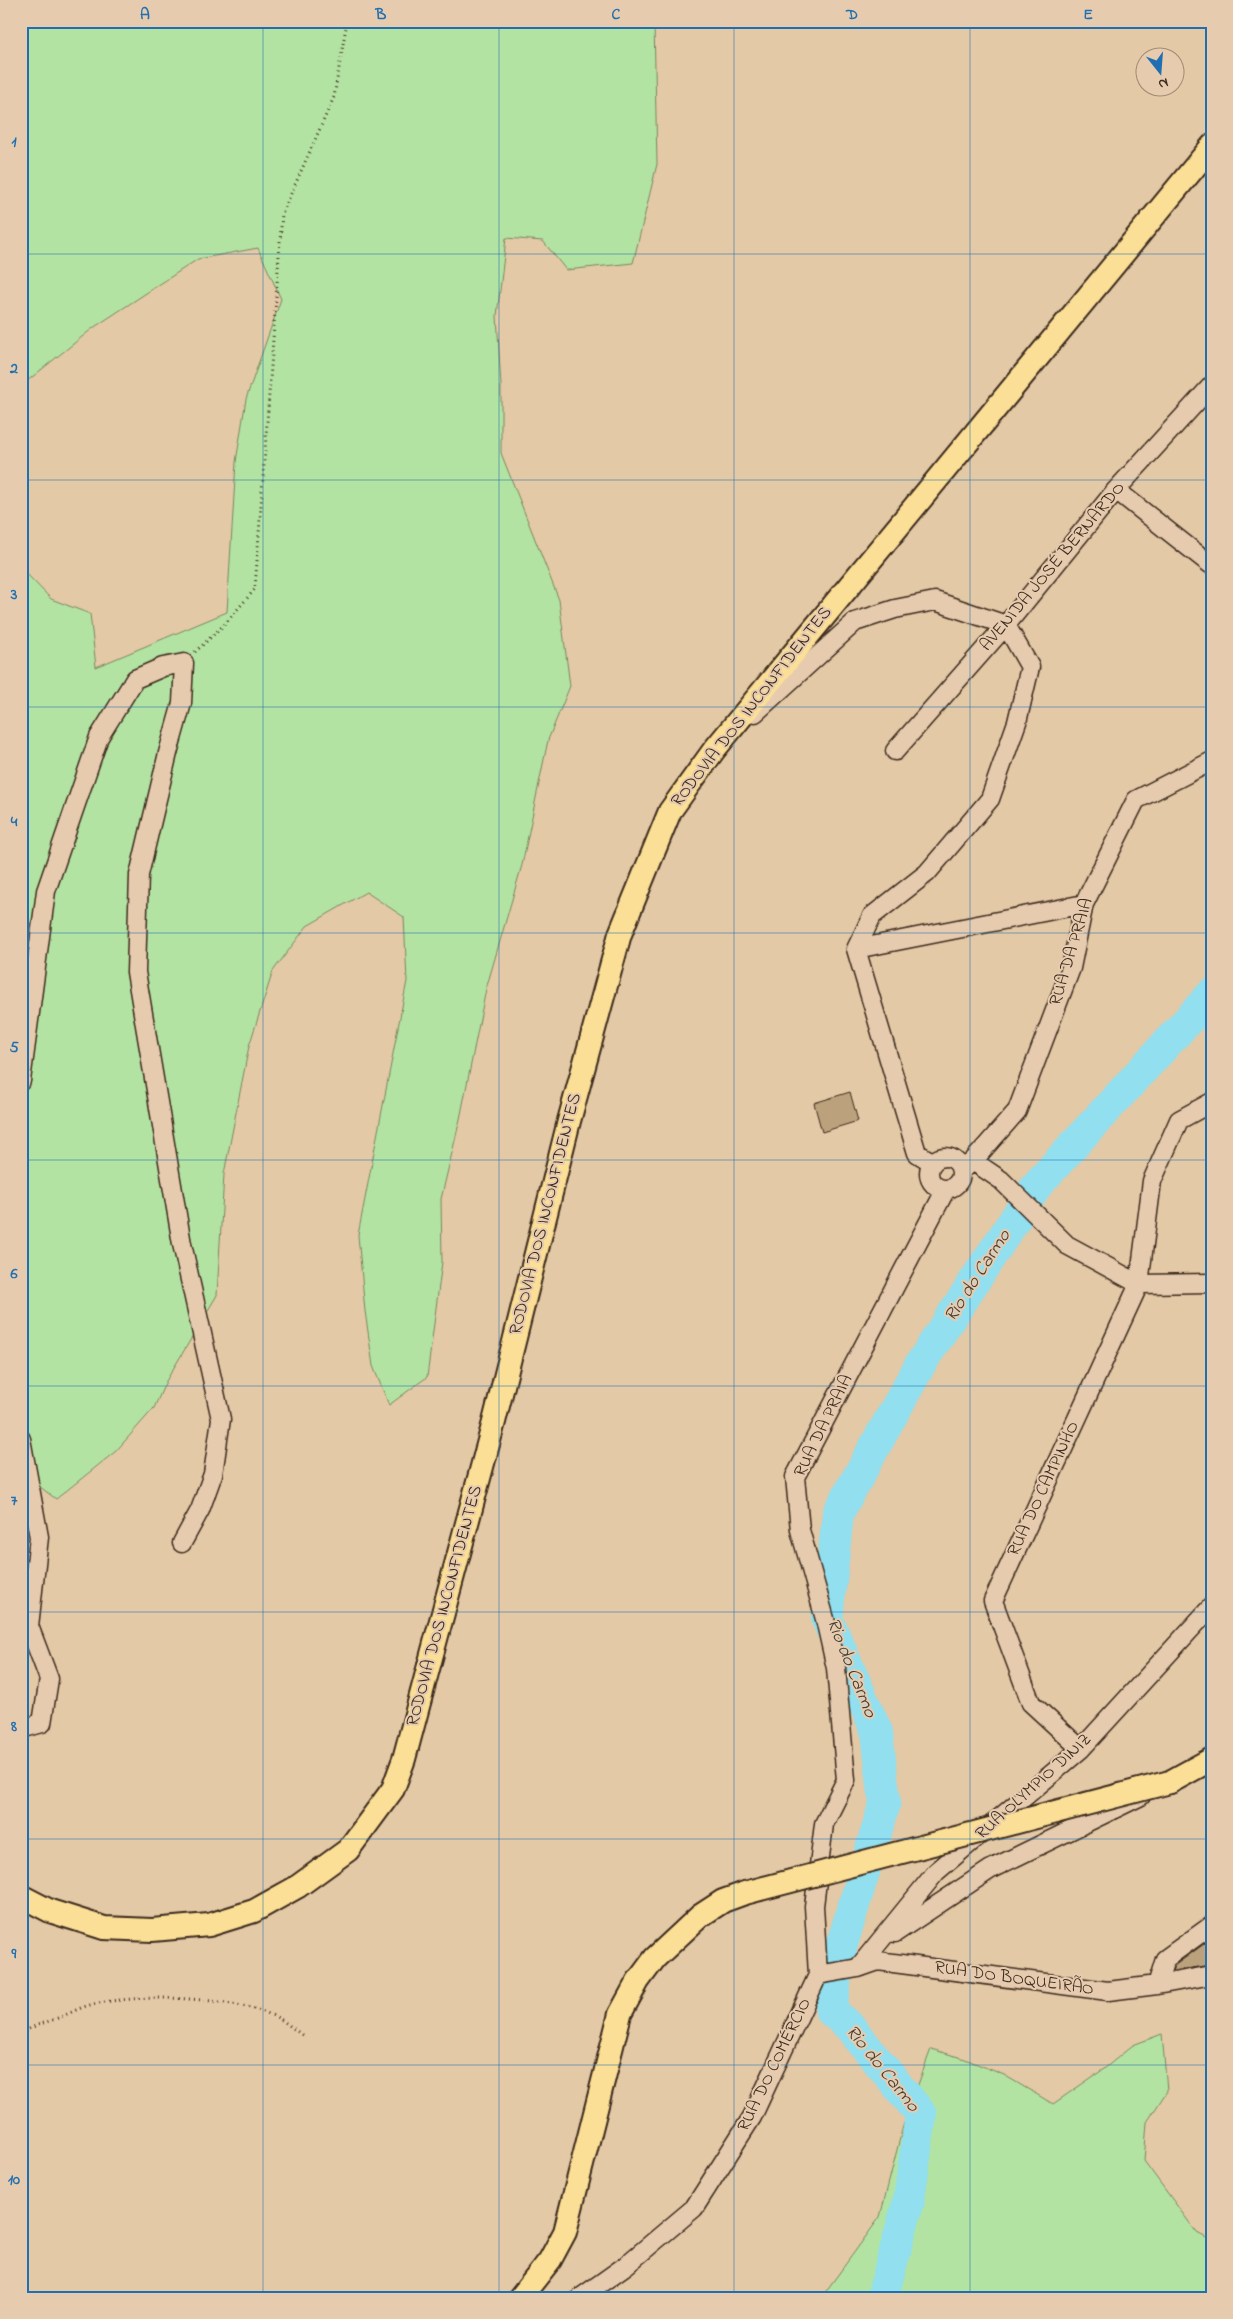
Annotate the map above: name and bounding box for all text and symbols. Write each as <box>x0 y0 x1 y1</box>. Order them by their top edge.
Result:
text: A <box>140 3 150 27</box>
text: B <box>375 3 387 27</box>
text: C <box>612 3 621 27</box>
text: D <box>845 3 858 27</box>
text: E <box>1083 3 1093 27</box>
north arrow <box>1136 48 1186 98</box>
text: N <box>1156 72 1171 94</box>
text: 1 <box>11 130 17 154</box>
text: 2 <box>9 357 18 381</box>
street label: AVENIDA JOSÉ BERNARDO <box>974 477 1132 657</box>
text: 3 <box>10 583 18 607</box>
street label: RODOVIA DOS INCONFIDENTES <box>665 601 839 813</box>
text: 4 <box>10 810 18 834</box>
street label: RUA DA PRAIA <box>1043 895 1101 1009</box>
text: 5 <box>9 1036 19 1060</box>
street label: RODOVIA DOS INCONFIDENTES <box>503 1090 589 1338</box>
water label: Rio do Carmo <box>938 1224 1019 1327</box>
text: 6 <box>9 1262 18 1286</box>
street label: RUA DA PRAIA <box>788 1370 860 1482</box>
street label: RUA DO CAMPINHO <box>1001 1417 1087 1561</box>
street label: RODOVIA DOS INCONFIDENTES <box>400 1483 490 1729</box>
text: 7 <box>11 1489 18 1513</box>
water label: Rio do Carmo <box>819 1614 884 1723</box>
text: 8 <box>10 1715 17 1739</box>
street label: RUA OLYMPIO DINIZ <box>970 1728 1098 1846</box>
text: 9 <box>11 1942 17 1966</box>
street label: RUA DO BOQUEIRÃO <box>933 1955 1095 2003</box>
street label: RUA DO COMÉRCIO <box>731 1994 819 2136</box>
water label: Rio do Carmo <box>838 2020 926 2119</box>
text: 10 <box>8 2168 20 2192</box>

